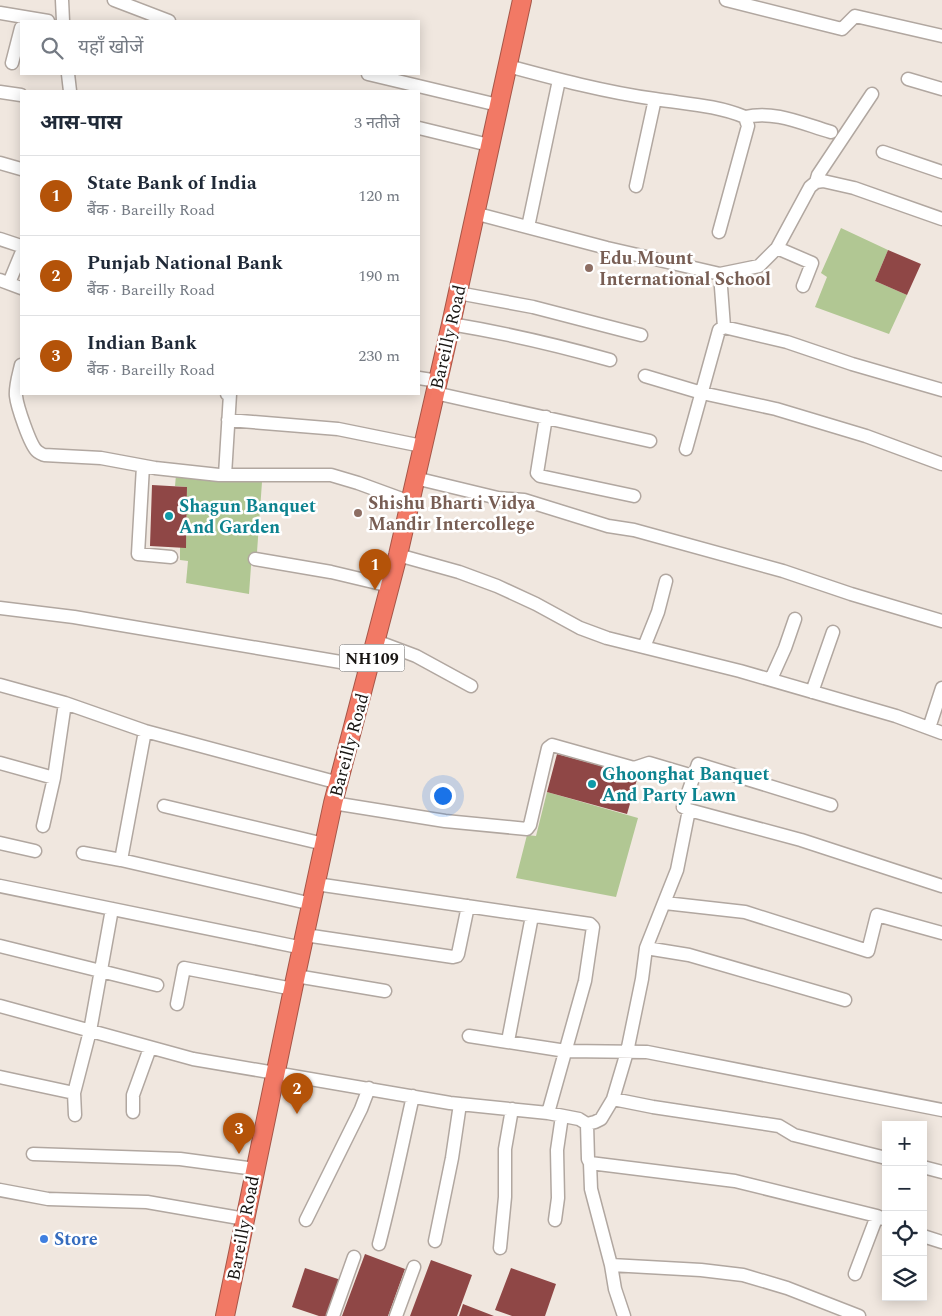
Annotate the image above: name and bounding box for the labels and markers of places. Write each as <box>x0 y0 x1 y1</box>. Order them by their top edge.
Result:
place label: Edu Mount International School <box>599 245 771 293</box>
marker: Edu Mount International School <box>583 262 595 274</box>
place label: Shishu Bharti Vidya Mandir Intercollege <box>368 490 536 538</box>
place label: Shagun Banquet And Garden <box>179 493 316 541</box>
marker: Shishu Bharti Vidya Mandir Intercollege <box>352 507 364 519</box>
marker: Shagun Banquet And Garden <box>163 510 175 522</box>
pin: 1 <box>359 549 391 590</box>
place label: Ghoonghat Banquet And Party Lawn <box>602 761 769 809</box>
marker: Ghoonghat Banquet And Party Lawn <box>586 778 598 790</box>
pin: 2 <box>281 1073 313 1114</box>
pin: 3 <box>223 1113 255 1154</box>
place label: Store <box>54 1226 98 1253</box>
marker: Store <box>38 1233 50 1245</box>

